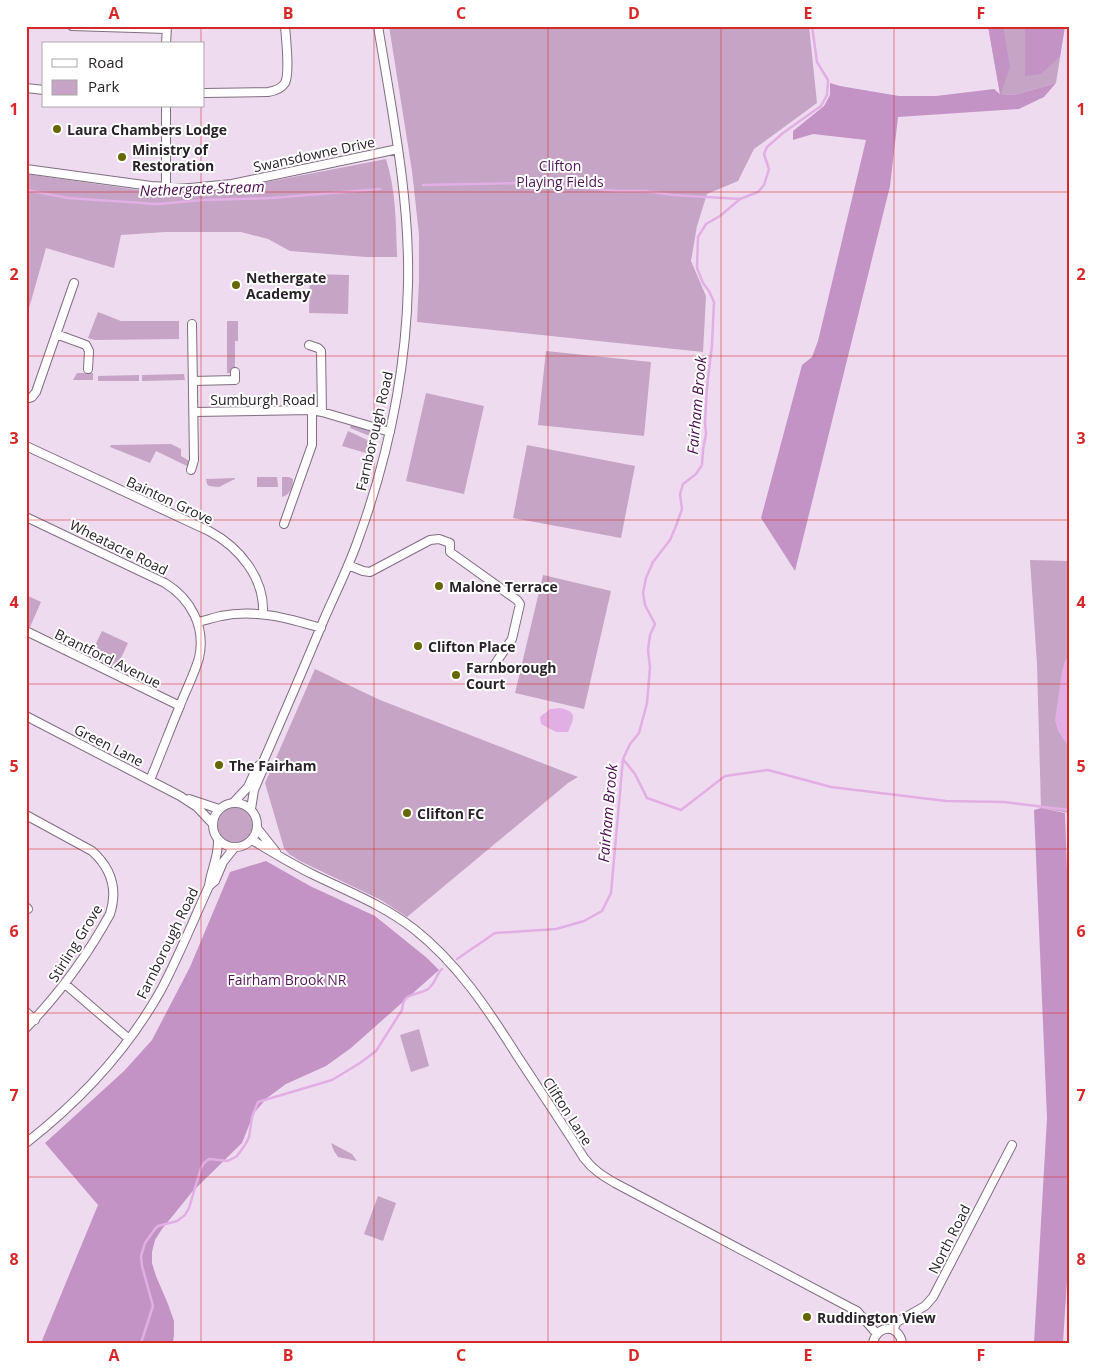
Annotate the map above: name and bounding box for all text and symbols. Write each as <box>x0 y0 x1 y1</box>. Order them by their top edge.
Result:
text: A <box>108 2 120 24</box>
text: B <box>283 2 293 24</box>
text: C <box>456 2 466 24</box>
text: D <box>628 2 640 24</box>
text: E <box>804 2 813 24</box>
text: F <box>977 2 985 24</box>
legend <box>42 42 205 108</box>
text: Road <box>88 52 124 72</box>
text: Park <box>88 76 119 96</box>
text: 1 <box>9 98 19 120</box>
text: 1 <box>1076 98 1086 120</box>
place label: Laura Chambers Lodge <box>67 120 227 139</box>
marker: Laura Chambers Lodge <box>51 123 63 135</box>
street label: Swansdowne Drive <box>251 132 377 176</box>
place label: Ministry of Restoration <box>132 140 214 175</box>
marker: Ministry of Restoration <box>116 151 128 163</box>
park label: Clifton Playing Fields <box>516 156 604 191</box>
water label: Nethergate Stream <box>139 176 265 200</box>
text: 2 <box>9 263 19 285</box>
text: 2 <box>1076 263 1086 285</box>
place label: Nethergate Academy <box>246 268 326 303</box>
marker: Nethergate Academy <box>230 279 242 291</box>
water label: Fairham Brook <box>682 354 710 455</box>
street label: Farnborough Road <box>351 369 397 493</box>
street label: Sumburgh Road <box>210 390 316 409</box>
text: 3 <box>9 427 19 449</box>
text: 3 <box>1076 427 1086 449</box>
street label: Bainton Grove <box>123 472 217 528</box>
street label: Wheatacre Road <box>67 515 171 579</box>
place label: Malone Terrace <box>449 577 558 596</box>
marker: Malone Terrace <box>433 580 445 592</box>
text: 4 <box>9 591 19 613</box>
text: 4 <box>1076 591 1086 613</box>
street label: Brantford Avenue <box>52 624 164 692</box>
place label: Clifton Place <box>428 637 515 656</box>
marker: Clifton Place <box>412 640 424 652</box>
place label: Farnborough Court <box>466 658 557 693</box>
marker: Farnborough Court <box>450 669 462 681</box>
street label: Green Lane <box>71 719 147 771</box>
text: 5 <box>9 755 19 777</box>
text: 5 <box>1076 755 1086 777</box>
place label: The Fairham <box>229 756 316 775</box>
marker: The Fairham <box>213 759 225 771</box>
water label: Fairham Brook <box>593 762 621 863</box>
place label: Clifton FC <box>417 804 484 823</box>
marker: Clifton FC <box>401 807 413 819</box>
street label: Farnborough Road <box>132 884 202 1002</box>
street label: Stirling Grove <box>44 901 106 985</box>
text: 6 <box>9 920 19 942</box>
text: 6 <box>1076 920 1086 942</box>
park label: Fairham Brook NR <box>227 970 347 989</box>
street label: Clifton Lane <box>539 1073 597 1149</box>
text: 7 <box>9 1084 19 1106</box>
text: 7 <box>1076 1084 1086 1106</box>
street label: North Road <box>923 1201 975 1277</box>
text: 8 <box>9 1248 19 1270</box>
text: 8 <box>1076 1248 1086 1270</box>
place label: Ruddington View <box>817 1308 936 1327</box>
marker: Ruddington View <box>801 1311 813 1323</box>
text: A <box>108 1344 120 1366</box>
text: B <box>283 1344 293 1366</box>
text: C <box>456 1344 466 1366</box>
text: D <box>628 1344 640 1366</box>
text: E <box>804 1344 813 1366</box>
text: F <box>977 1344 985 1366</box>

